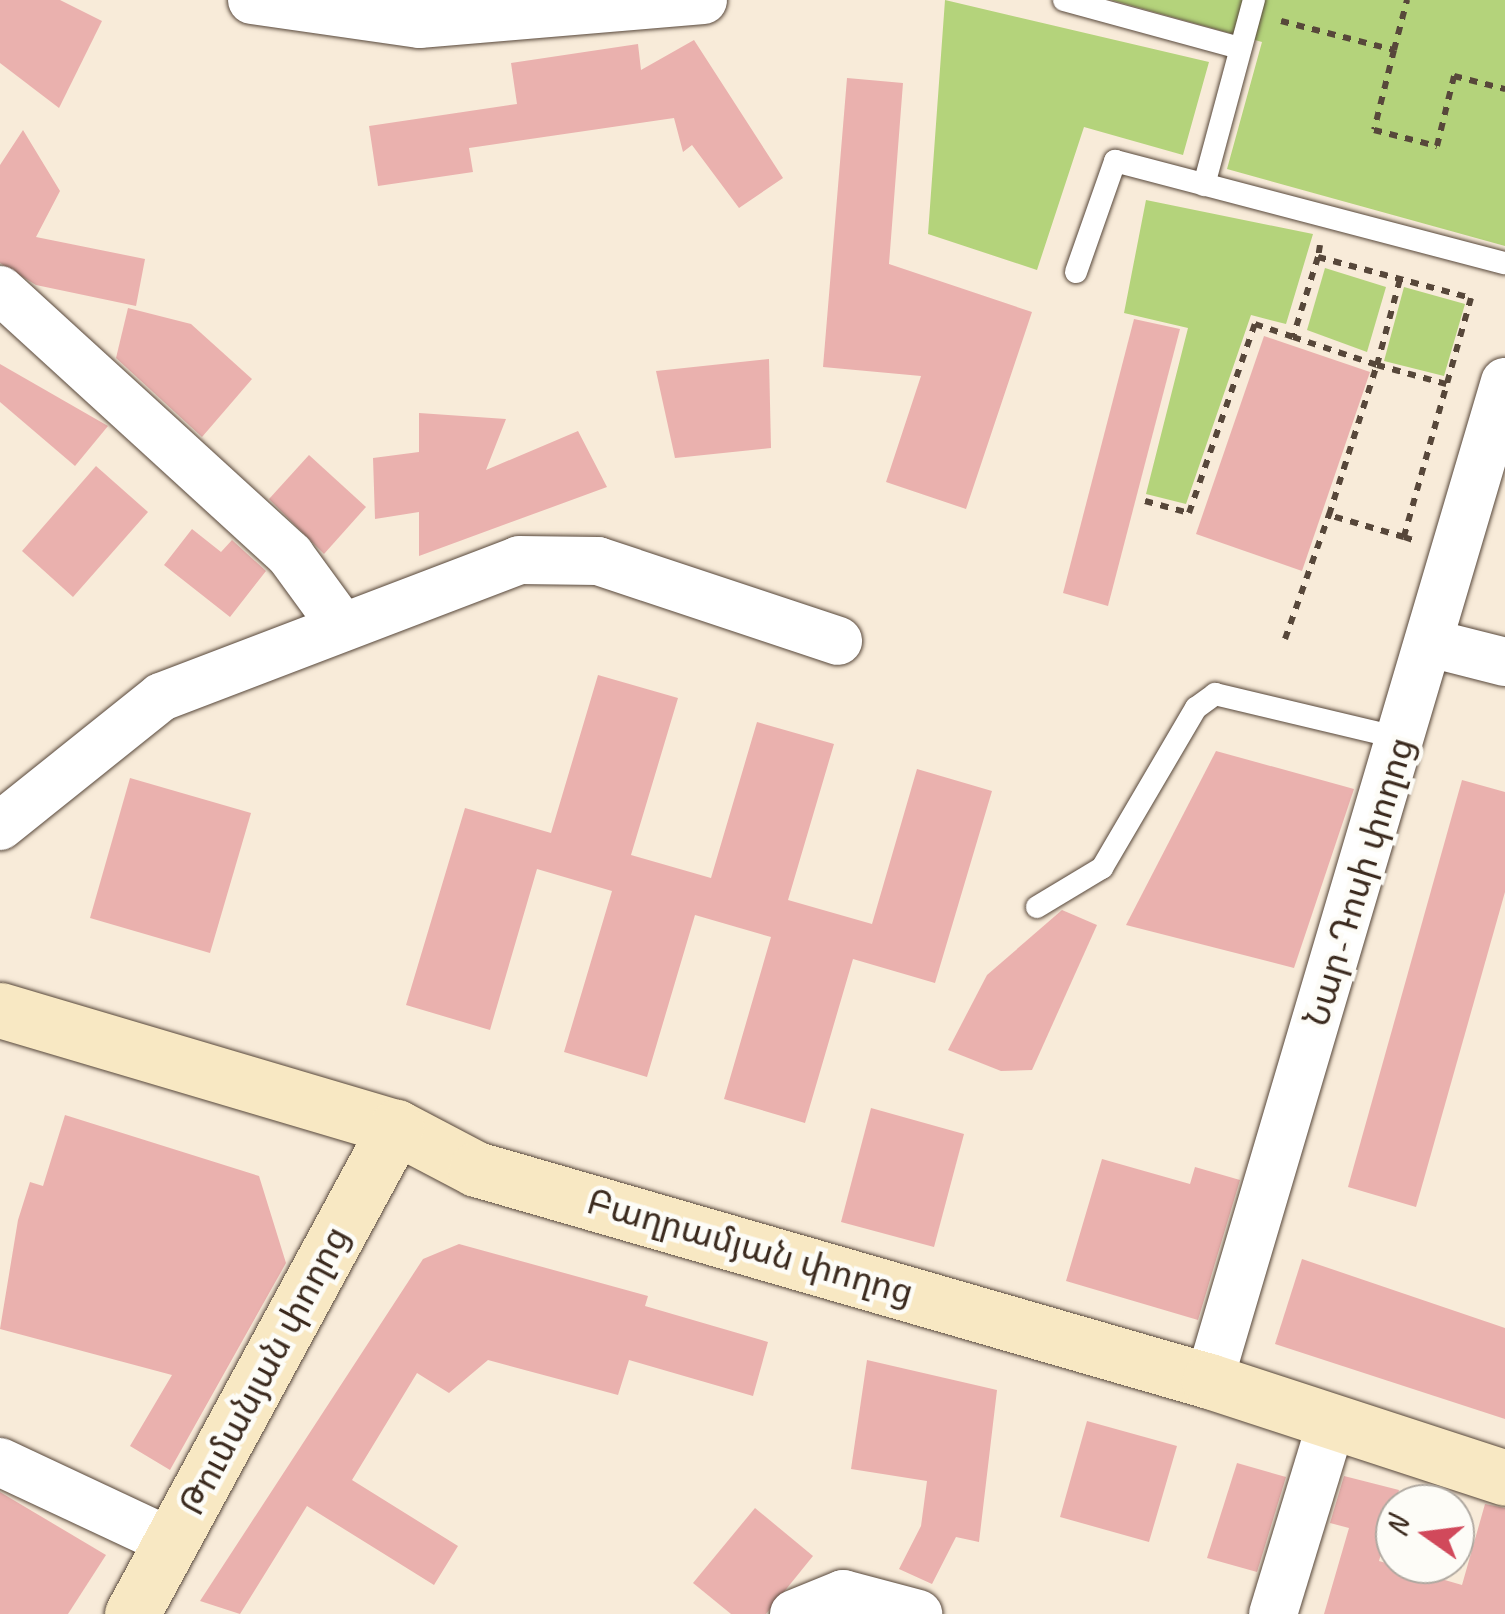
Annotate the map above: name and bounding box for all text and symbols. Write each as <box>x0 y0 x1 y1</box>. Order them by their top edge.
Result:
street label: Նար-Դոսի փողոց <box>1296 733 1424 1031</box>
street label: Բաղրամյան փողոց <box>582 1181 918 1315</box>
street label: Թումանյան փողոց <box>171 1220 359 1522</box>
north arrow <box>1375 1484 1475 1584</box>
text: N <box>1378 1514 1416 1540</box>

